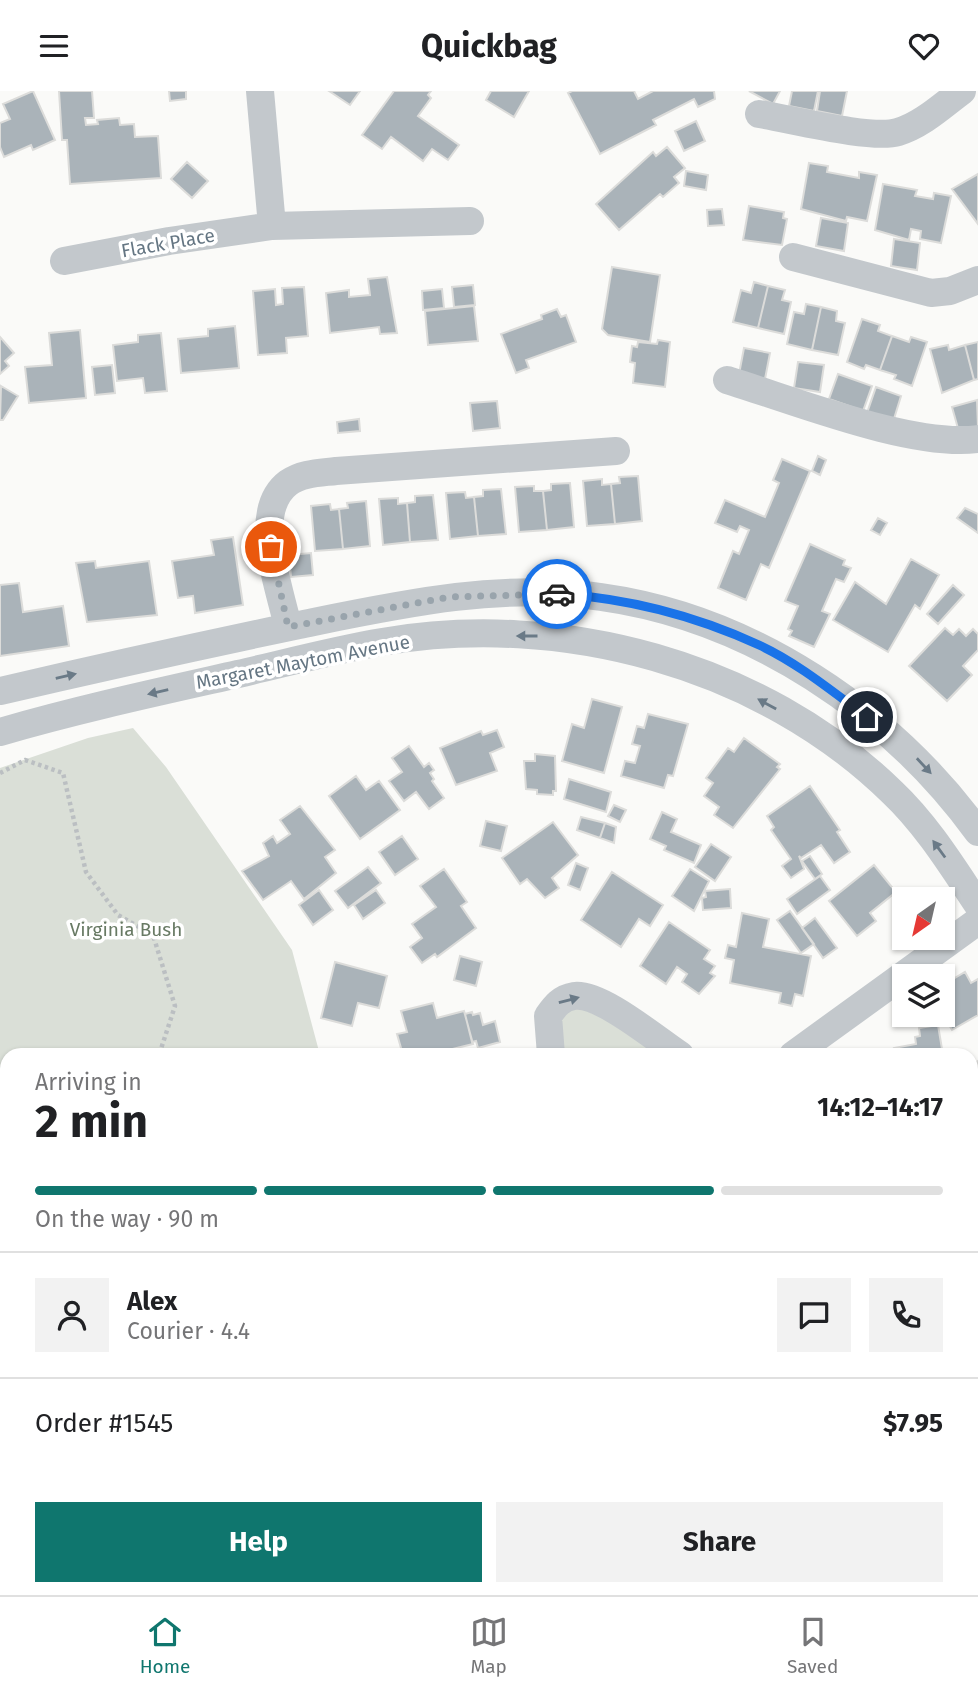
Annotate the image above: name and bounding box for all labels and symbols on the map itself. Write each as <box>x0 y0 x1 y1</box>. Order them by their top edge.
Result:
street label: Flack Place <box>119 223 217 263</box>
pin <box>241 517 301 577</box>
courier <box>522 559 592 629</box>
street label: Margaret Maytom Avenue <box>194 630 412 694</box>
one-way arrow <box>516 630 538 642</box>
one-way arrow <box>56 670 78 681</box>
one-way arrow <box>147 687 169 698</box>
pin <box>837 687 897 747</box>
one-way arrow <box>757 698 776 710</box>
one-way arrow <box>915 758 932 775</box>
one-way arrow <box>932 839 946 858</box>
north arrow <box>892 887 956 950</box>
park label: Virginia Bush <box>70 918 182 941</box>
one-way arrow <box>559 994 581 1005</box>

